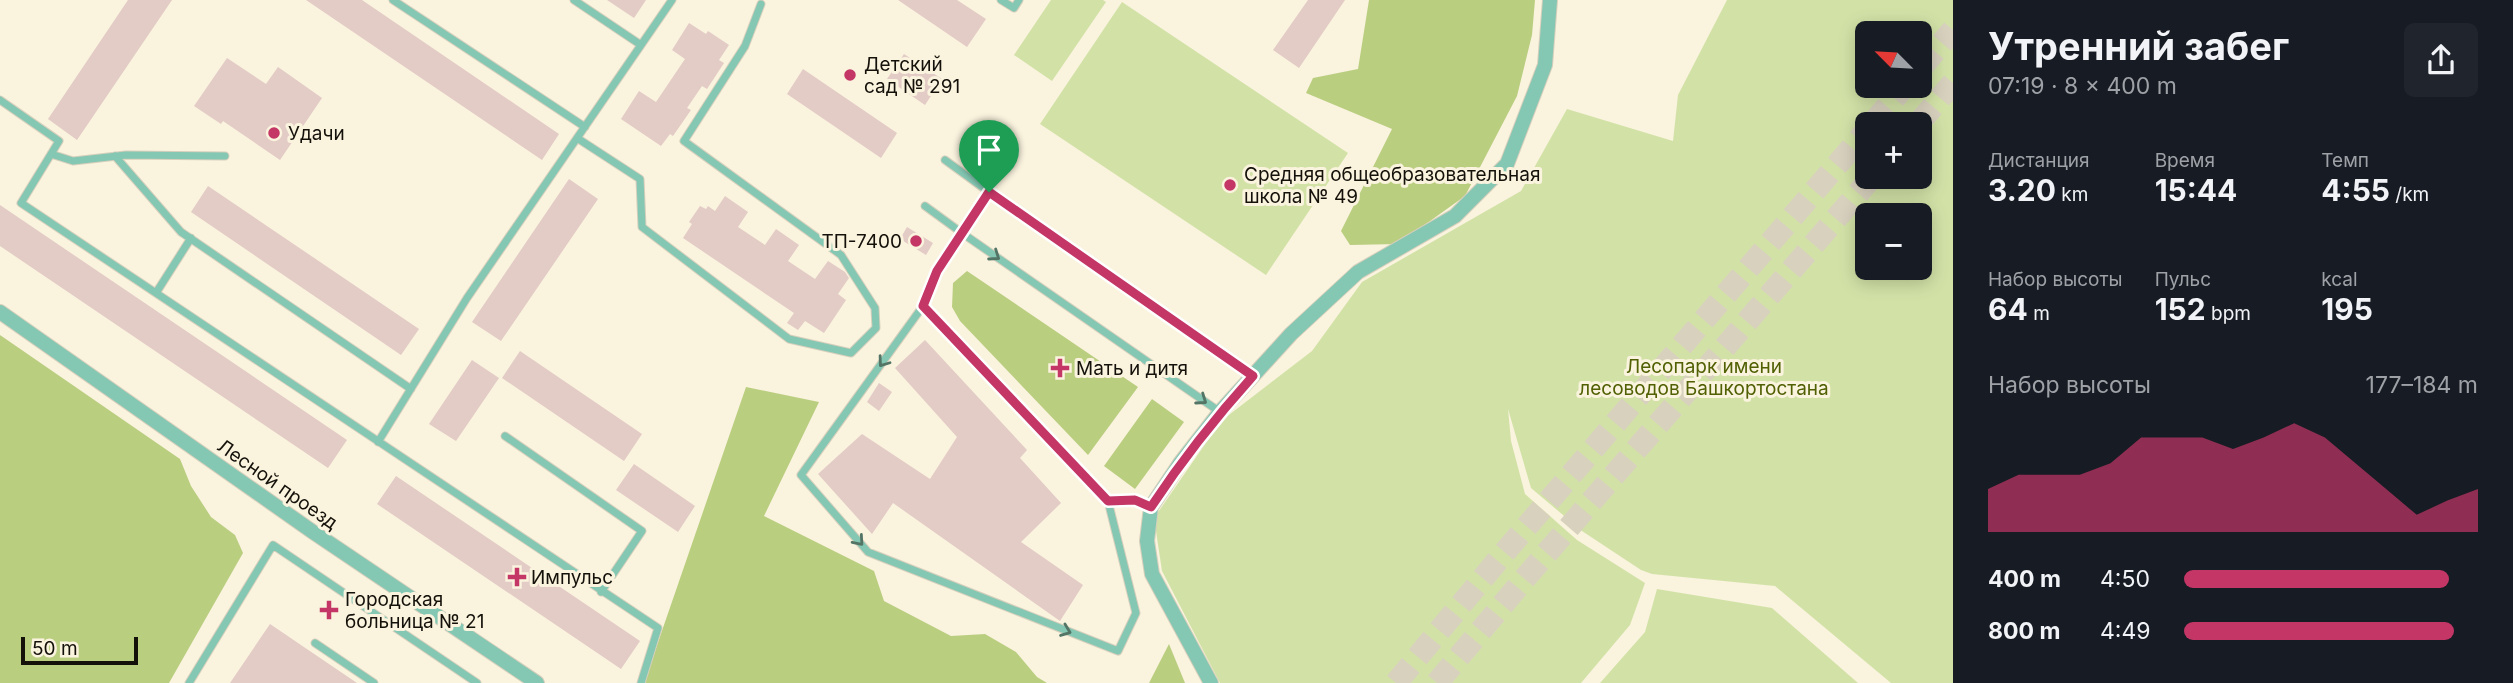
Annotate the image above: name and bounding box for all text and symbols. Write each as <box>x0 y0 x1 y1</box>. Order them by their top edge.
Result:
north arrow <box>1855 21 1932 98</box>
map controls <box>1855 21 1932 280</box>
text: Утренний забег <box>1988 23 2289 69</box>
button: share <box>2404 23 2478 97</box>
place label: Детский сад № 291 <box>864 53 960 98</box>
marker: Детский сад № 291 <box>842 67 858 83</box>
text: 07:19 · 8 × 400 m <box>1988 72 2177 100</box>
button: + <box>1855 112 1932 189</box>
pin <box>959 120 1019 192</box>
place label: Удачи <box>288 122 345 145</box>
marker: Удачи <box>266 125 282 141</box>
icon: arrive <box>970 131 1008 169</box>
text: Дистанция <box>1988 149 2090 172</box>
text: Время <box>2155 149 2215 172</box>
text: Темп <box>2321 149 2369 172</box>
place label: Средняя общеобразовательная школа № 49 <box>1244 163 1541 208</box>
text: 3.20 <box>1988 172 2056 208</box>
text: 15:44 <box>2155 172 2237 208</box>
text: 4:55 <box>2321 172 2390 208</box>
marker: Средняя общеобразовательная школа № 49 <box>1222 177 1238 193</box>
text: km <box>2056 183 2088 206</box>
text: /km <box>2390 183 2429 206</box>
button: − <box>1855 203 1932 280</box>
place label: ТП-7400 <box>821 230 902 253</box>
marker: ТП-7400 <box>908 233 924 249</box>
one-way arrow <box>987 248 1000 260</box>
text: Набор высоты <box>1988 268 2123 291</box>
text: Пульс <box>2155 268 2211 291</box>
text: kcal <box>2321 268 2358 291</box>
text: 64 <box>1988 291 2028 327</box>
text: 152 <box>2155 291 2206 327</box>
text: 195 <box>2321 291 2373 327</box>
text: m <box>2028 302 2050 325</box>
text: bpm <box>2206 302 2251 325</box>
one-way arrow <box>879 354 891 367</box>
park label: Лесопарк имени лесоводов Башкортостана <box>1579 355 1829 400</box>
place label: Мать и дитя <box>1076 357 1188 380</box>
marker: Мать и дитя <box>1050 358 1070 378</box>
text: Набор высоты <box>1988 371 2151 399</box>
text: 177–184 m <box>2366 371 2478 399</box>
one-way arrow <box>1194 391 1207 404</box>
street label: Лесной проезд <box>213 434 342 535</box>
one-way arrow <box>851 533 863 546</box>
text: 400 m <box>1988 565 2061 593</box>
text: 4:50 <box>2100 565 2150 593</box>
place label: Импульс <box>531 566 613 589</box>
marker: Импульс <box>509 569 525 585</box>
place label: Городская больница № 21 <box>345 588 484 633</box>
marker: Городская больница № 21 <box>319 600 339 620</box>
text: 800 m <box>1988 617 2060 645</box>
text: 4:49 <box>2100 617 2151 645</box>
one-way arrow <box>1060 623 1072 637</box>
scale bar <box>21 634 138 666</box>
text: 50 m <box>32 637 78 660</box>

